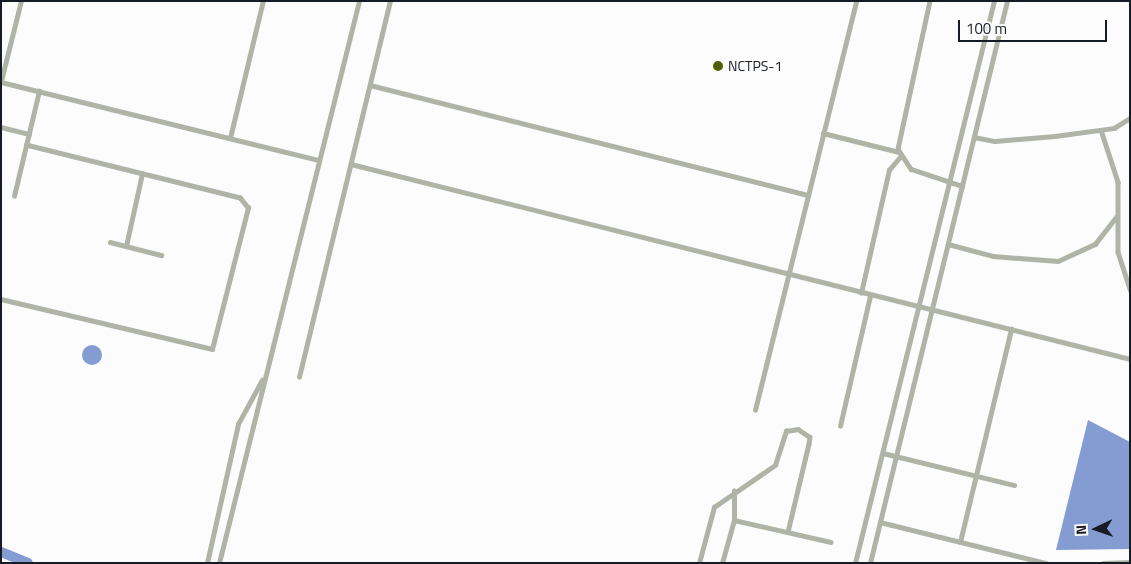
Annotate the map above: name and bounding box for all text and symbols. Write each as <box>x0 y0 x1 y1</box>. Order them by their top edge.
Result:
scale bar <box>961 10 1110 42</box>
text: 100 m <box>966 17 1007 40</box>
place label: NCTPS-1 <box>728 58 782 74</box>
marker: NCTPS-1 <box>712 60 724 72</box>
north arrow <box>1071 504 1121 554</box>
text: N <box>1070 524 1091 535</box>

